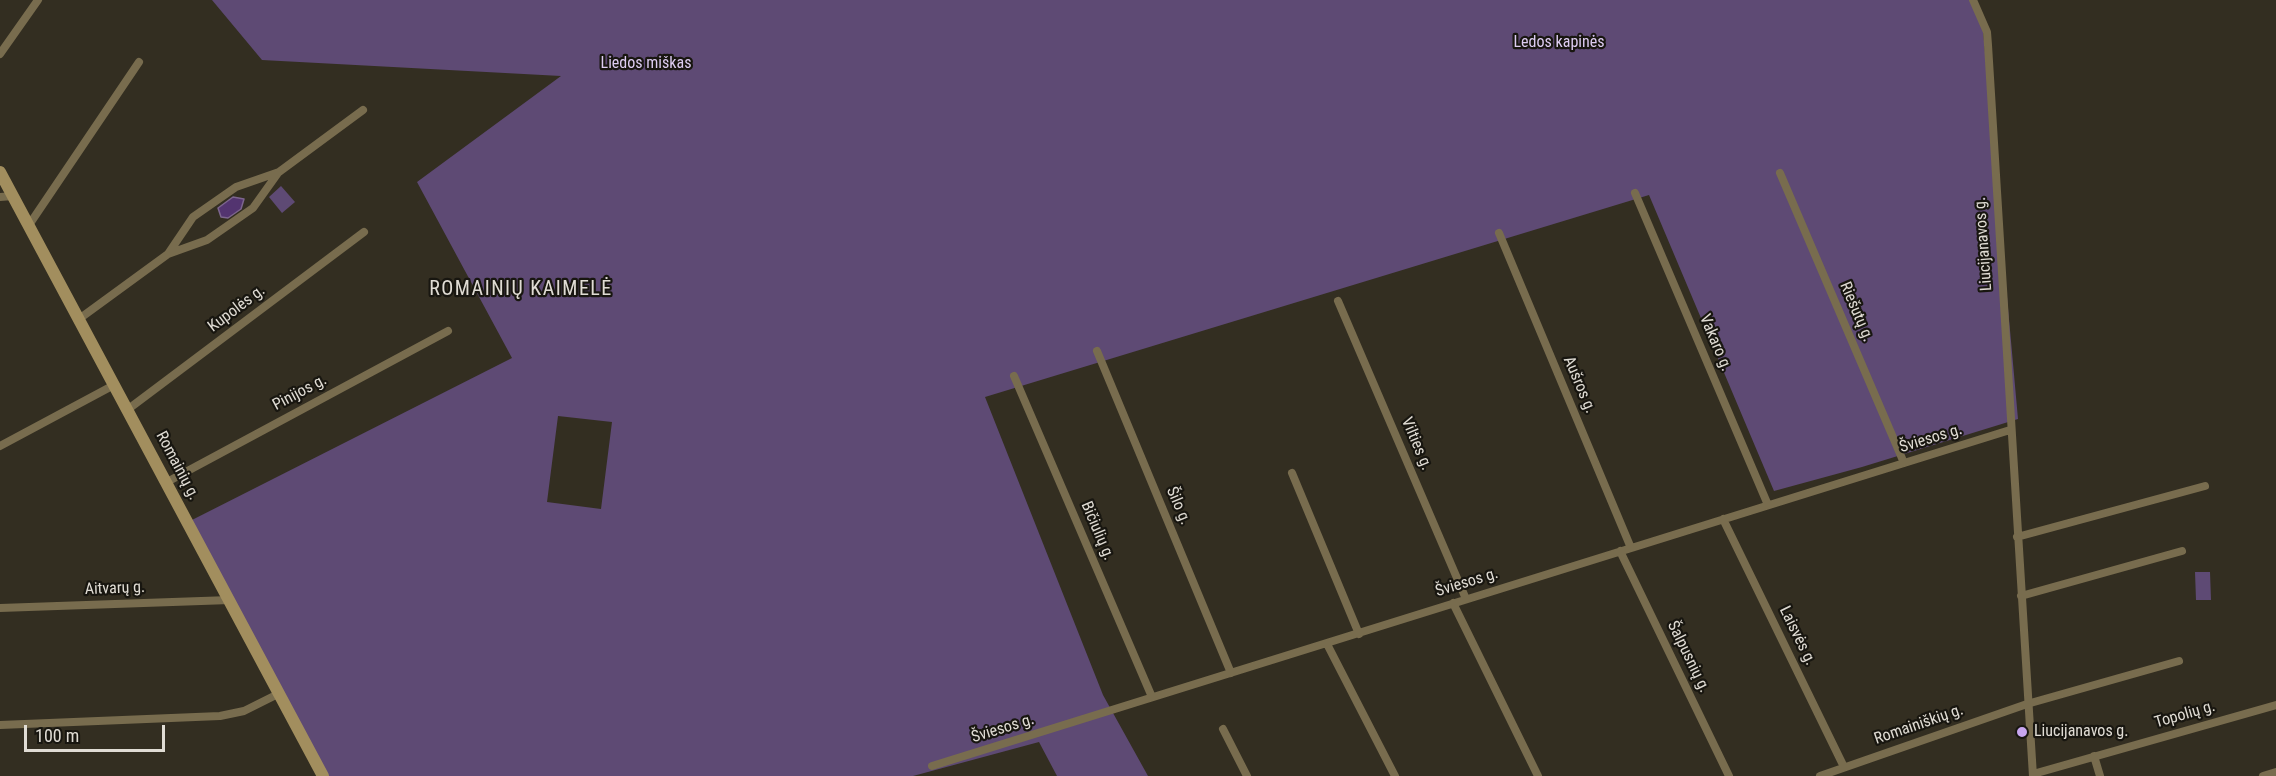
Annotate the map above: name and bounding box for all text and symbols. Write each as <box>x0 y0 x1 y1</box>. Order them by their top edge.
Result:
park label: Ledos kapinės <box>1513 33 1605 53</box>
park label: Liedos miškas <box>601 54 691 74</box>
street label: Liucijanavos g. <box>1971 196 1997 292</box>
district label: ROMAINIŲ KAIMELĖ <box>429 278 613 302</box>
street label: Riešutų g. <box>1835 279 1877 345</box>
street label: Kupolės g. <box>205 281 269 337</box>
street label: Vakaro g. <box>1695 312 1735 374</box>
street label: Aušros g. <box>1558 354 1600 416</box>
street label: Pinijos g. <box>270 371 330 415</box>
street label: Vilties g. <box>1396 415 1436 473</box>
street label: Šviesos g. <box>1897 420 1965 458</box>
street label: Romainių g. <box>151 428 203 504</box>
street label: Šilo g. <box>1161 484 1195 528</box>
street label: Bičiulių g. <box>1076 499 1118 563</box>
street label: Šviesos g. <box>1433 564 1501 602</box>
street label: Aitvarų g. <box>84 578 146 600</box>
street label: Laisvės g. <box>1774 603 1820 669</box>
street label: Šalpusnių g. <box>1662 618 1714 696</box>
street label: Topolių g. <box>2152 697 2218 733</box>
street label: Romainiškių g. <box>1872 701 1966 749</box>
street label: Šviesos g. <box>969 710 1037 748</box>
scale bar <box>27 713 168 751</box>
place label: Liucijanavos g. <box>2034 722 2128 742</box>
text: 100 m <box>35 725 79 746</box>
marker: Liucijanavos g. <box>2015 725 2029 739</box>

